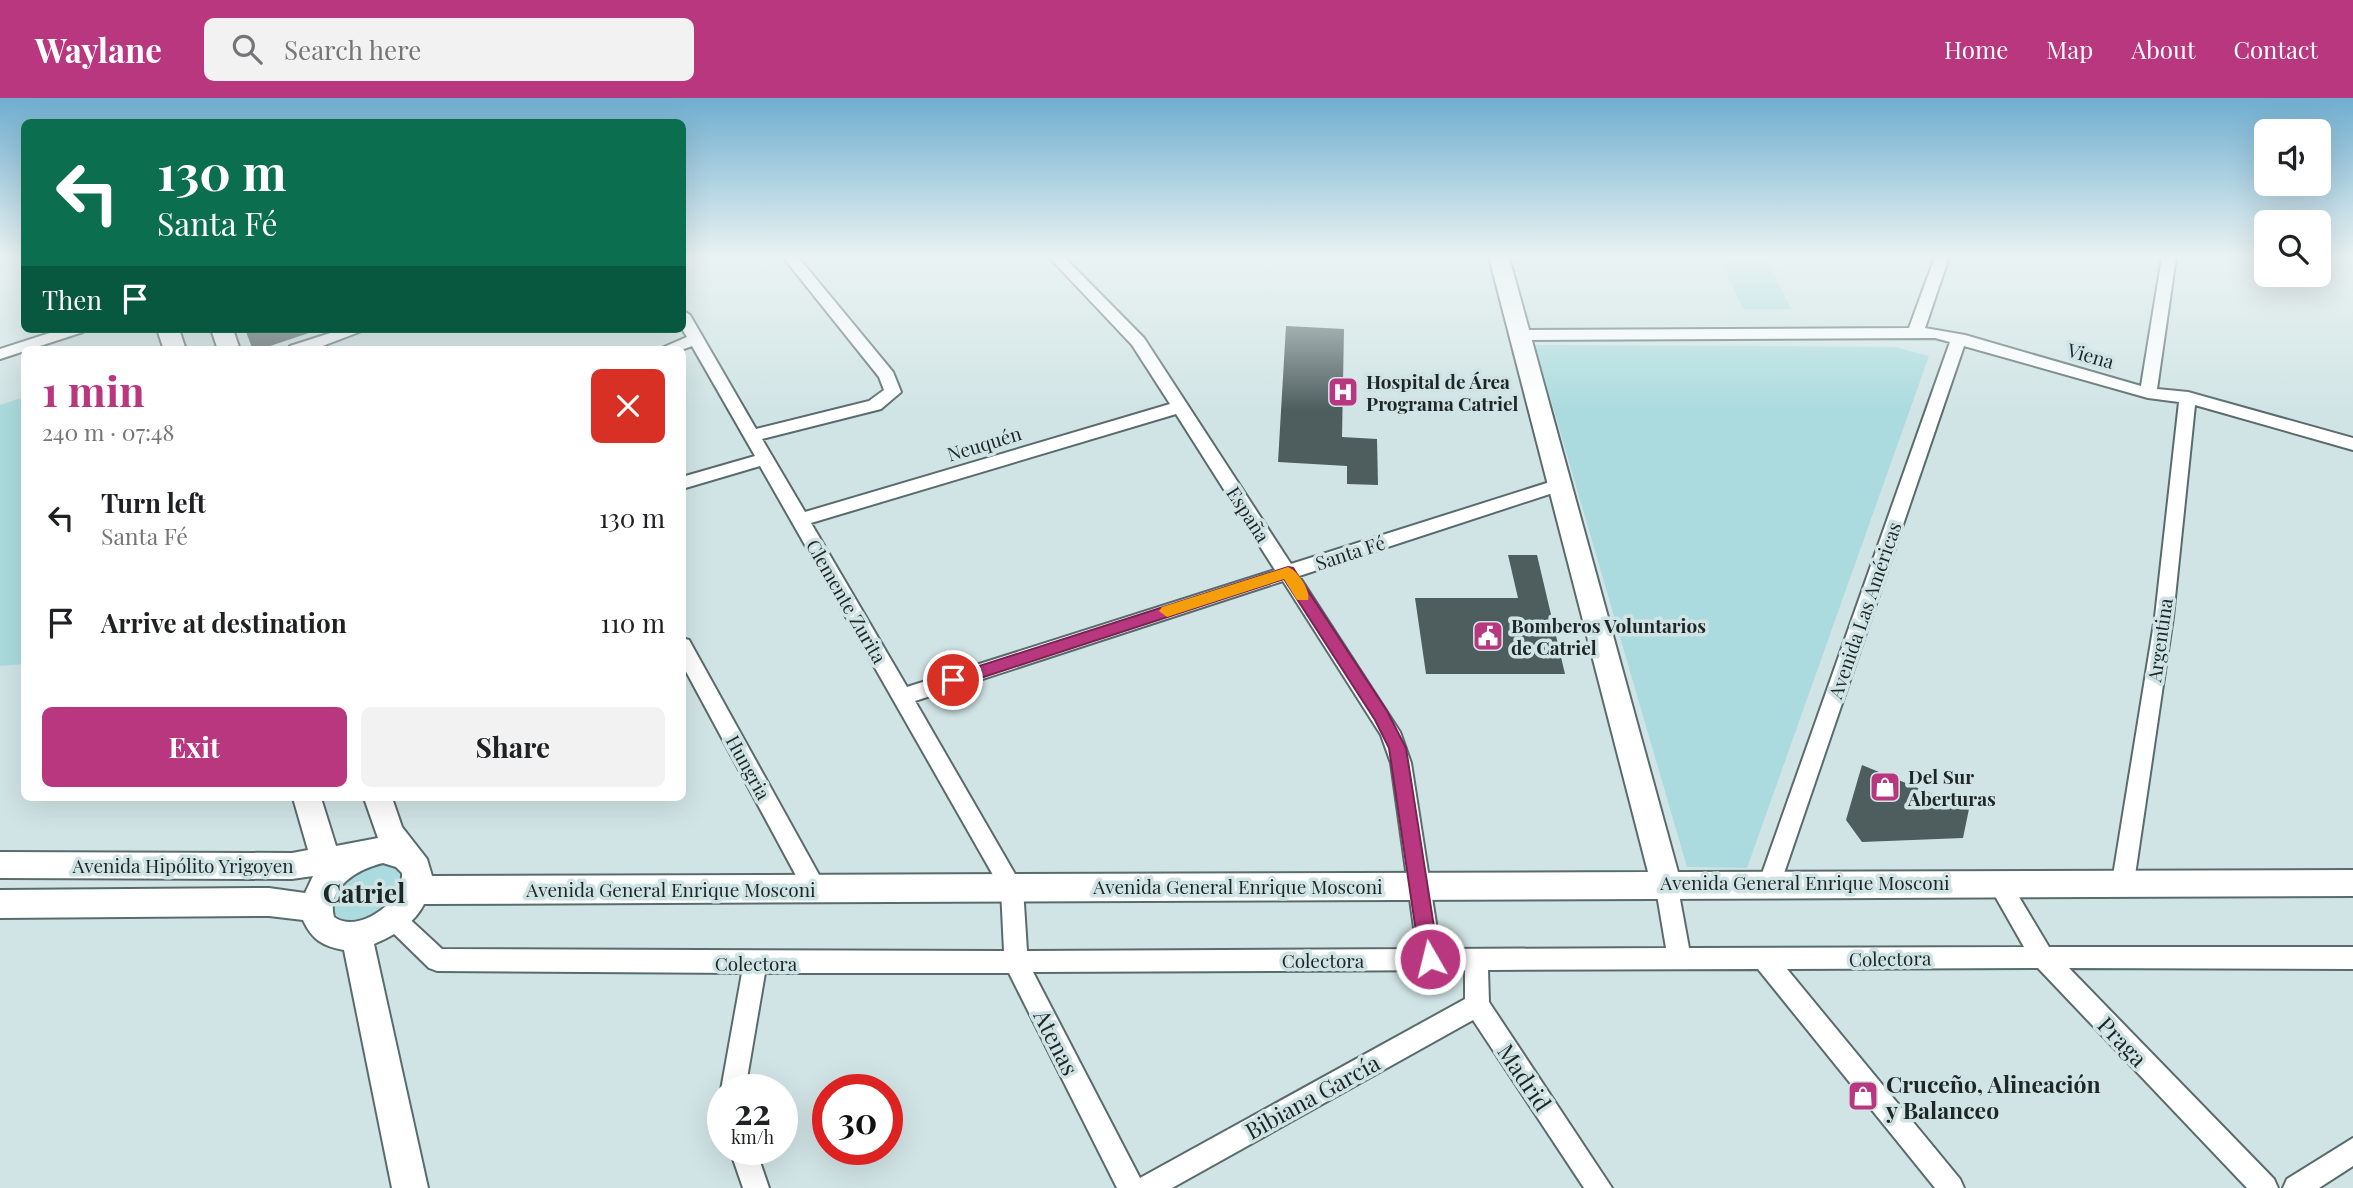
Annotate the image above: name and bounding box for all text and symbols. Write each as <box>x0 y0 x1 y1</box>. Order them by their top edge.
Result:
search box <box>204 18 694 81</box>
text: Waylane <box>35 27 162 71</box>
icon: search <box>228 30 266 68</box>
text: Search here <box>284 32 421 67</box>
text: Home <box>1944 33 2008 65</box>
text: Map <box>2046 33 2093 65</box>
text: About <box>2131 33 2195 65</box>
text: Contact <box>2233 33 2318 65</box>
map controls <box>2254 119 2331 287</box>
button: sound <box>2254 119 2331 196</box>
text: 130 m <box>157 138 287 203</box>
icon: left <box>42 147 133 238</box>
text: Santa Fé <box>157 201 278 244</box>
button: search <box>2254 210 2331 287</box>
icon: arrive <box>116 280 154 318</box>
text: Then <box>42 282 102 317</box>
street label: Viena <box>2064 336 2118 374</box>
text: 1 min <box>42 362 145 418</box>
place label: Hospital de Área Programa Catriel <box>1366 368 1518 416</box>
button: close <box>591 369 665 443</box>
hospital icon: Hospital de Área Programa Catriel <box>1326 375 1360 409</box>
text: 240 m · 07:48 <box>42 416 174 447</box>
street label: Neuquén <box>944 419 1025 467</box>
street label: España <box>1221 481 1277 547</box>
text: Turn left <box>101 485 206 520</box>
icon: left <box>42 499 80 537</box>
text: 130 m <box>599 500 665 535</box>
street label: Avenida Las Américas <box>1821 518 1906 703</box>
text: Santa Fé <box>101 520 188 551</box>
street label: Santa Fé <box>1312 529 1388 575</box>
street label: Clemente Zurita <box>801 534 893 668</box>
street label: Argentina <box>2140 596 2178 685</box>
icon: arrive <box>42 604 80 642</box>
text: Arrive at destination <box>101 605 347 640</box>
text: 110 m <box>601 605 665 640</box>
place label: Bomberos Voluntarios de Catriel <box>1511 612 1706 660</box>
public building icon: Bomberos Voluntarios de Catriel <box>1471 619 1505 653</box>
pin <box>923 650 983 710</box>
icon: arrive <box>934 661 972 699</box>
button: Exit <box>42 707 347 787</box>
button: Share <box>361 707 665 787</box>
street label: Hungria <box>721 730 778 804</box>
place label: Del Sur Aberturas <box>1907 763 1996 811</box>
shop icon: Del Sur Aberturas <box>1868 770 1902 804</box>
street label: Avenida Hipólito Yrigoyen <box>71 852 294 878</box>
street label: Avenida General Enrique Mosconi <box>1659 869 1950 895</box>
street label: Avenida General Enrique Mosconi <box>1092 873 1383 899</box>
district label: Catriel <box>323 875 405 910</box>
street label: Avenida General Enrique Mosconi <box>525 876 816 902</box>
position arrow <box>1393 922 1467 996</box>
street label: Colectora <box>1849 944 1932 972</box>
street label: Colectora <box>1282 947 1365 973</box>
street label: Colectora <box>715 950 798 976</box>
street label: Atenas <box>1027 1003 1087 1080</box>
street label: Praga <box>2092 1009 2155 1073</box>
street label: Madrid <box>1491 1037 1559 1117</box>
street label: Bibiana García <box>1239 1046 1385 1146</box>
place label: Cruceño, Alineación y Balanceo <box>1885 1068 2101 1125</box>
speed limit sign: 30 <box>812 1074 903 1165</box>
shop icon: Cruceño, Alineación y Balanceo <box>1846 1079 1880 1113</box>
text: 22 <box>734 1087 771 1134</box>
text: km/h <box>731 1125 774 1149</box>

